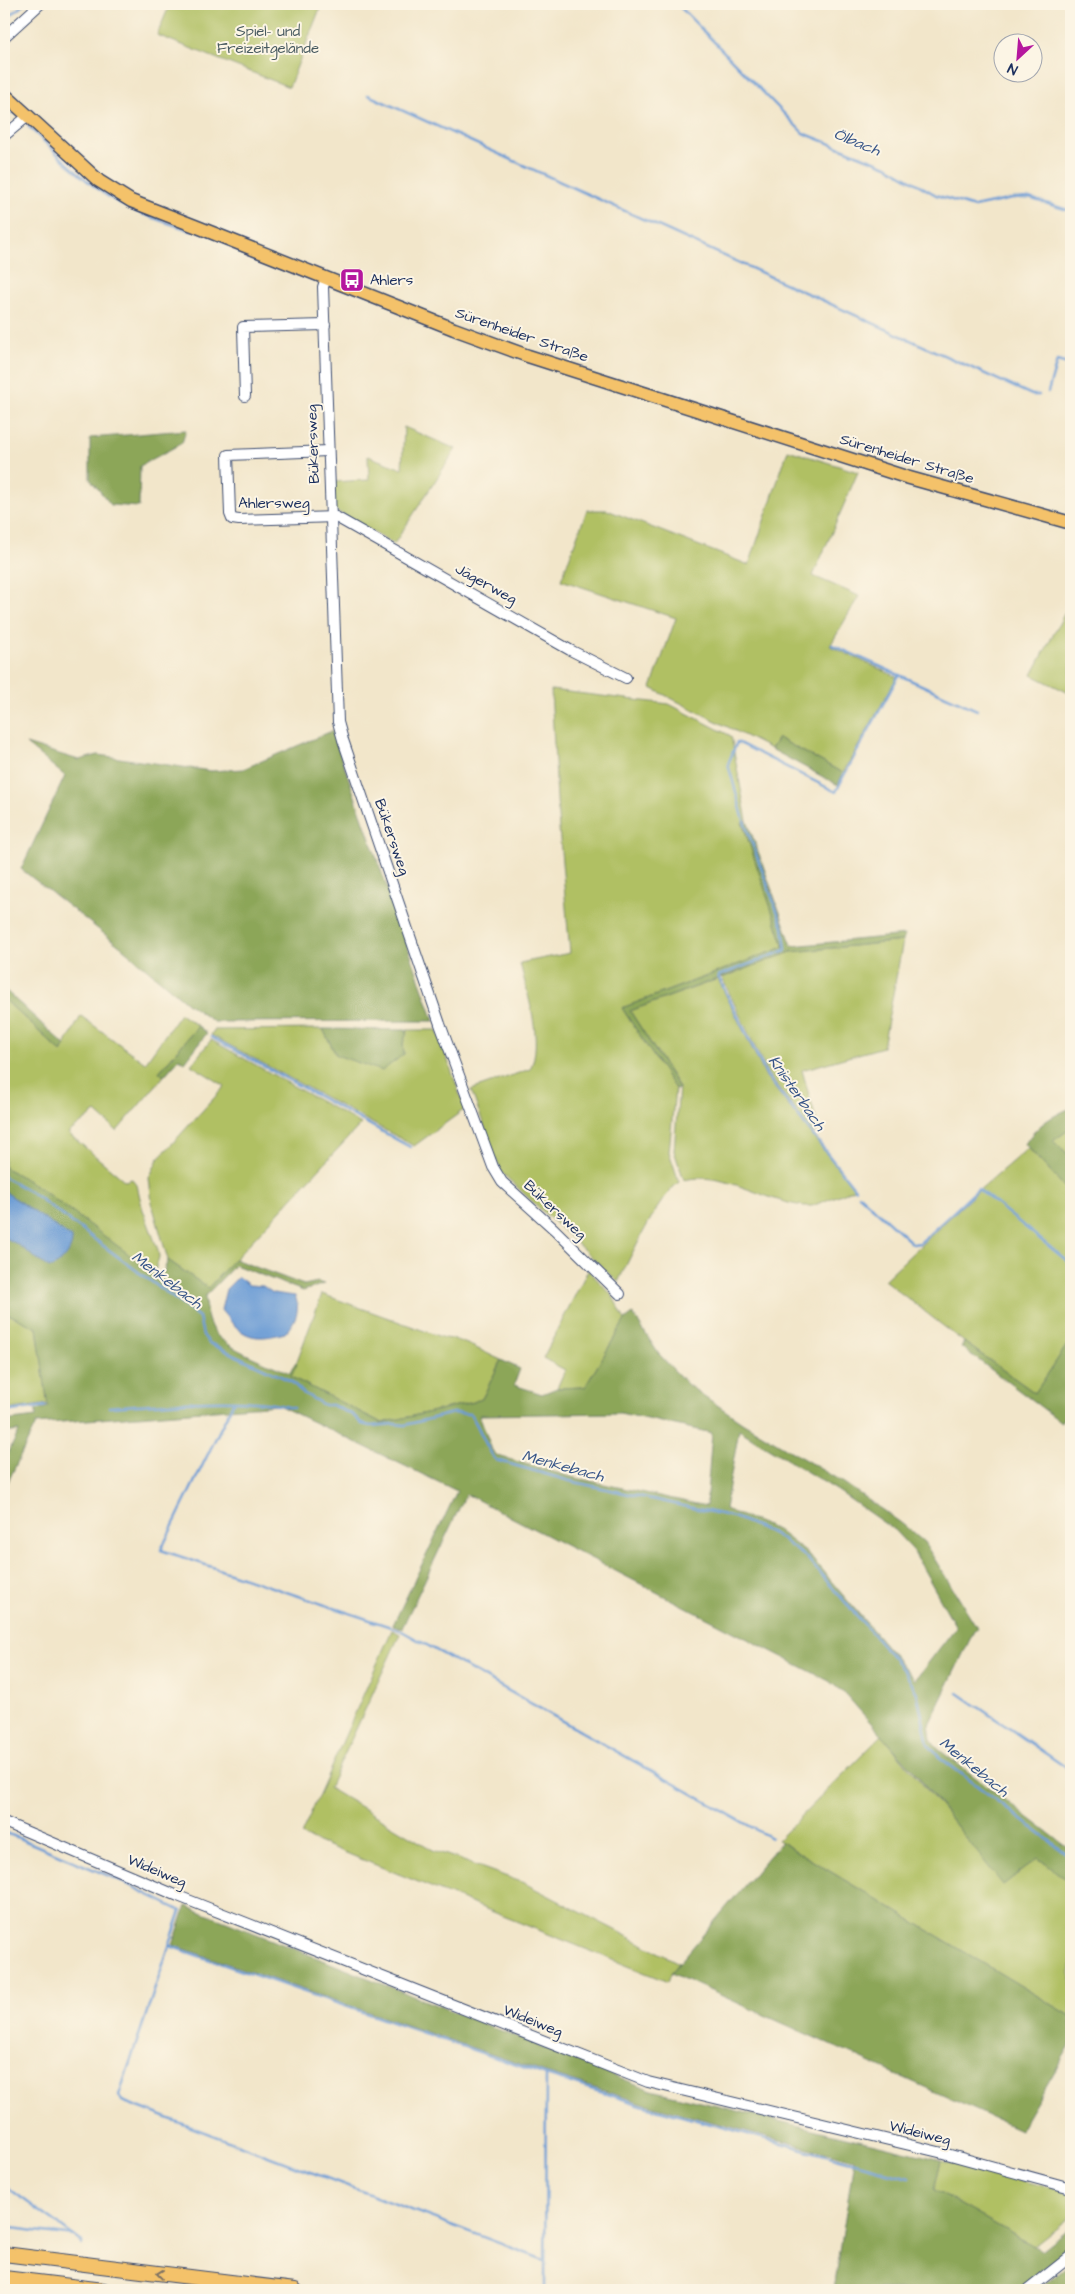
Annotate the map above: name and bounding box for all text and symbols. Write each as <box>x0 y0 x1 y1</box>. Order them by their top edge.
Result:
park label: Spiel- und Freizeitgelände <box>217 21 319 60</box>
north arrow <box>992 32 1042 82</box>
text: N <box>1004 58 1021 80</box>
water label: Ölbach <box>830 123 885 162</box>
bus stop icon: Ahlers <box>339 267 365 293</box>
place label: Ahlers <box>370 270 414 291</box>
street label: Sürenheider Straße <box>453 302 591 368</box>
street label: Bükersweg <box>301 404 326 484</box>
street label: Sürenheider Straße <box>837 429 977 489</box>
street label: Ahlersweg <box>238 493 310 515</box>
street label: Jägerweg <box>451 558 521 611</box>
street label: Bükersweg <box>368 796 415 879</box>
water label: Knisterbach <box>763 1051 832 1136</box>
street label: Bükersweg <box>518 1175 591 1246</box>
water label: Menkebach <box>127 1246 208 1315</box>
water label: Menkebach <box>520 1445 607 1488</box>
water label: Menkebach <box>935 1732 1014 1803</box>
street label: Wideiweg <box>124 1849 190 1894</box>
street label: Wideiweg <box>500 2000 566 2043</box>
street label: Wideiweg <box>887 2115 953 2152</box>
one-way arrow <box>156 2269 164 2279</box>

